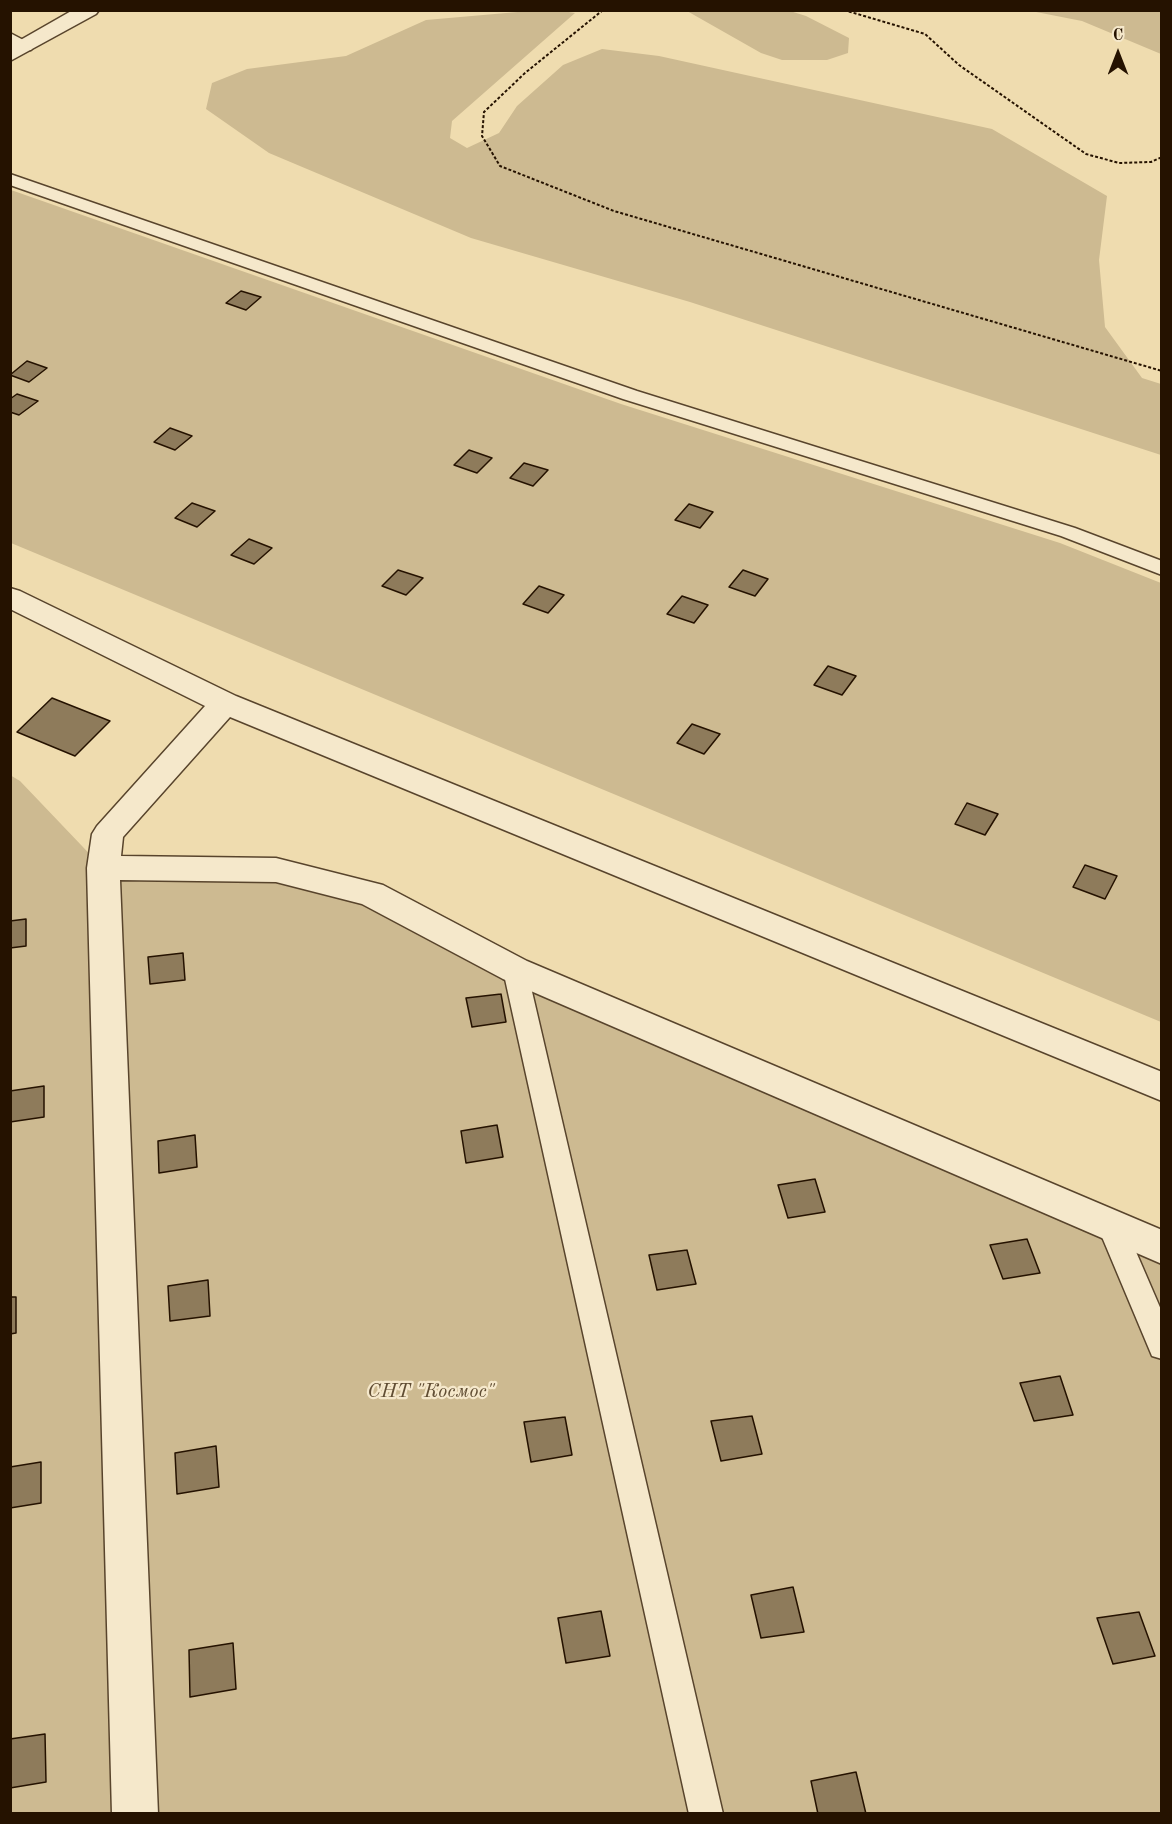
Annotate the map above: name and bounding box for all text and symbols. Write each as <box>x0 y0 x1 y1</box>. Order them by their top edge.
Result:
north arrow <box>1088 24 1148 84</box>
text: С <box>1113 28 1123 44</box>
park label: СНТ "Космос" <box>367 1380 495 1404</box>

